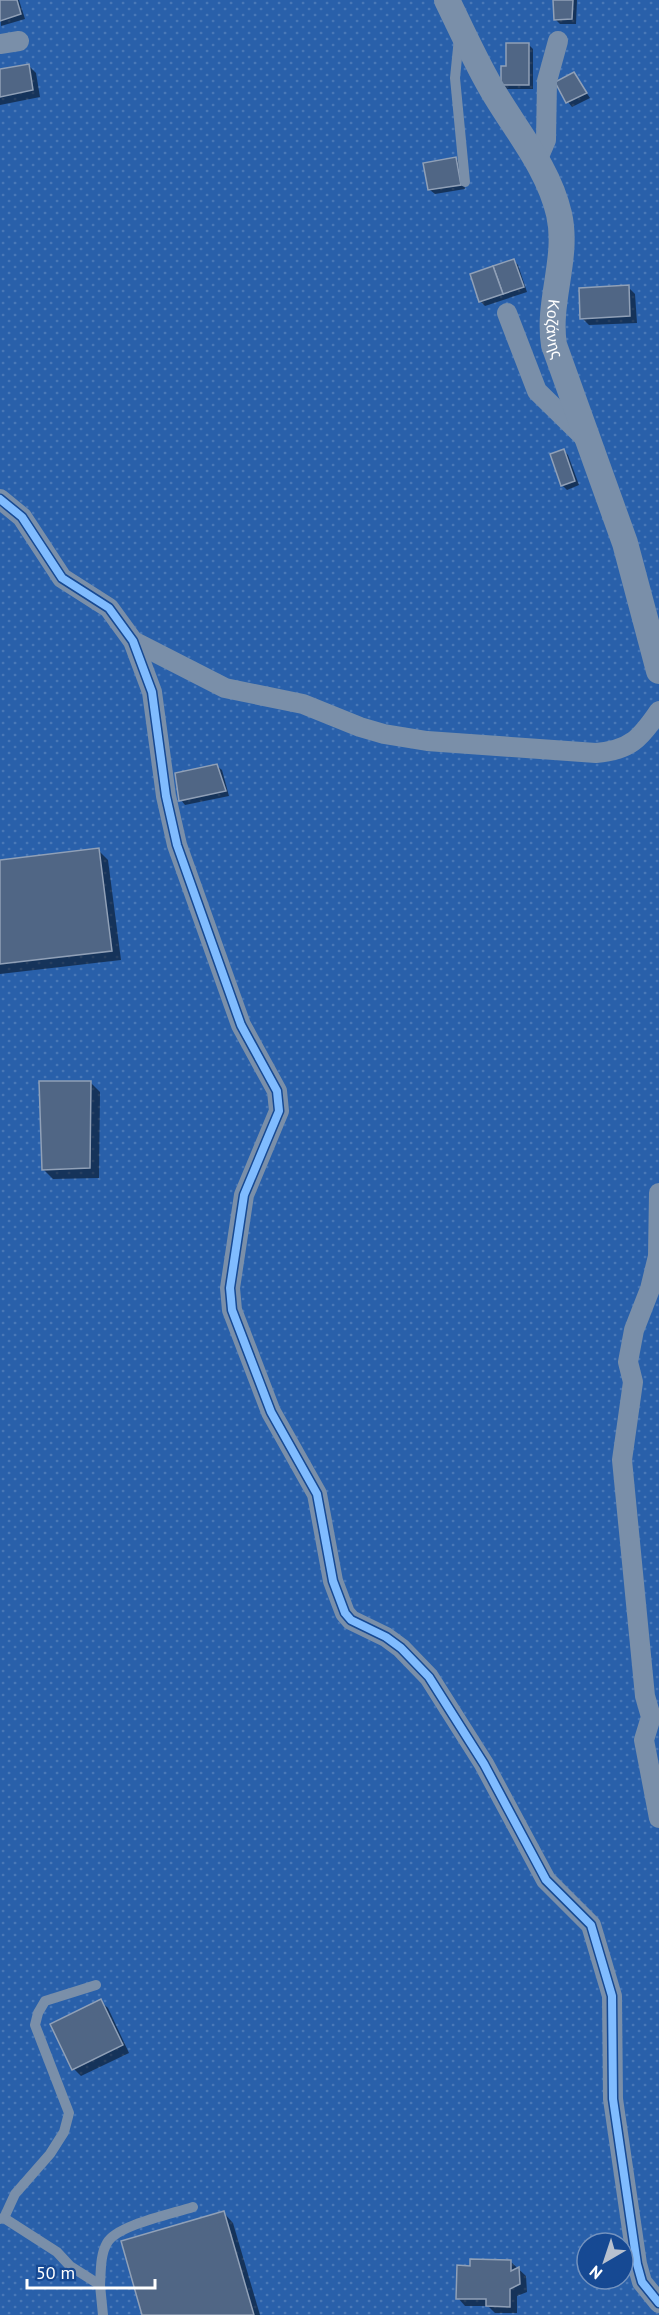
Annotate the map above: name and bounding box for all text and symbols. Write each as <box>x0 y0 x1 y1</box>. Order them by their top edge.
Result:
street label: Κοζάνης <box>543 298 568 361</box>
north arrow <box>575 2231 635 2291</box>
scale bar <box>27 2252 154 2290</box>
text: 50 m <box>36 2261 75 2284</box>
text: N <box>585 2262 606 2284</box>

